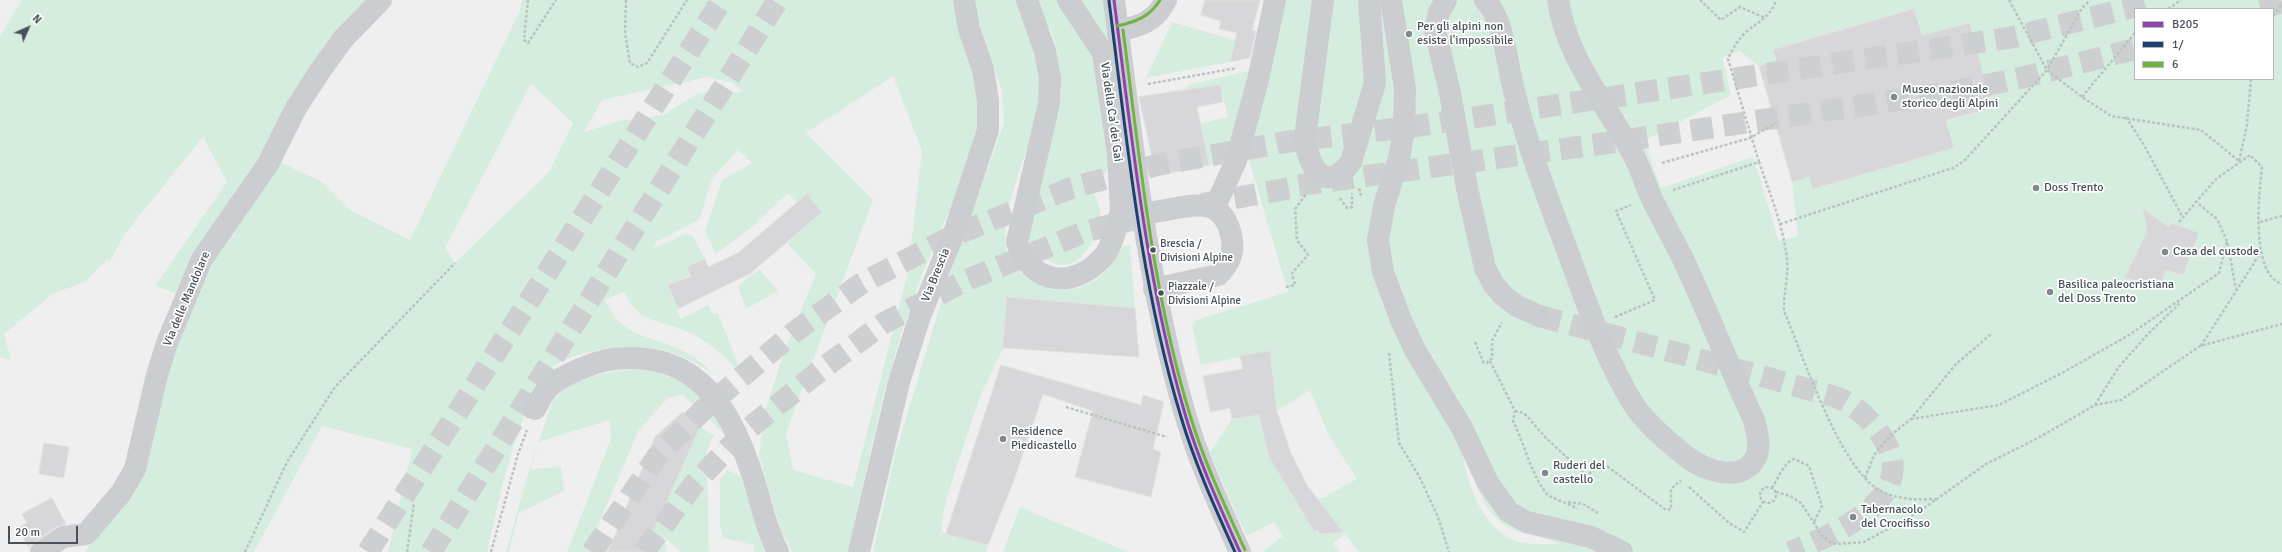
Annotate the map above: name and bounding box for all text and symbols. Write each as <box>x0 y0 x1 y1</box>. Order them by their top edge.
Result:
north arrow <box>8 8 48 48</box>
legend <box>2134 8 2274 80</box>
text: N <box>30 12 44 26</box>
text: B205 <box>2172 17 2199 32</box>
place label: Per gli alpini non esiste l'impossibile <box>1417 20 1513 48</box>
marker: Per gli alpini non esiste l'impossibile <box>1404 29 1414 39</box>
text: 1/ <box>2172 37 2184 52</box>
text: 6 <box>2172 57 2178 72</box>
street label: Via della Ca' dei Gai <box>1097 61 1125 163</box>
place label: Museo nazionale storico degli Alpini <box>1902 83 1998 111</box>
marker: Museo nazionale storico degli Alpini <box>1889 92 1899 102</box>
place label: Doss Trento <box>2044 181 2104 195</box>
marker: Doss Trento <box>2031 183 2041 193</box>
place label: Brescia / Divisioni Alpine <box>1160 237 1233 263</box>
marker: Brescia / Divisioni Alpine <box>1148 245 1158 255</box>
place label: Casa del custode <box>2173 245 2259 259</box>
street label: Via Brescia <box>919 246 953 304</box>
marker: Casa del custode <box>2160 247 2170 257</box>
street label: Via delle Mandolare <box>161 250 213 348</box>
place label: Basilica paleocristiana del Doss Trento <box>2058 278 2174 306</box>
place label: Piazzale / Divisioni Alpine <box>1168 280 1241 306</box>
marker: Basilica paleocristiana del Doss Trento <box>2045 287 2055 297</box>
marker: Piazzale / Divisioni Alpine <box>1156 288 1166 298</box>
place label: Residence Piedicastello <box>1011 425 1077 453</box>
marker: Residence Piedicastello <box>998 434 1008 444</box>
place label: Ruderi del castello <box>1553 459 1605 487</box>
marker: Ruderi del castello <box>1540 468 1550 478</box>
place label: Tabernacolo del Crocifisso <box>1861 503 1930 531</box>
marker: Tabernacolo del Crocifisso <box>1848 512 1858 522</box>
scale bar <box>10 518 80 544</box>
text: 20 m <box>15 525 40 540</box>

